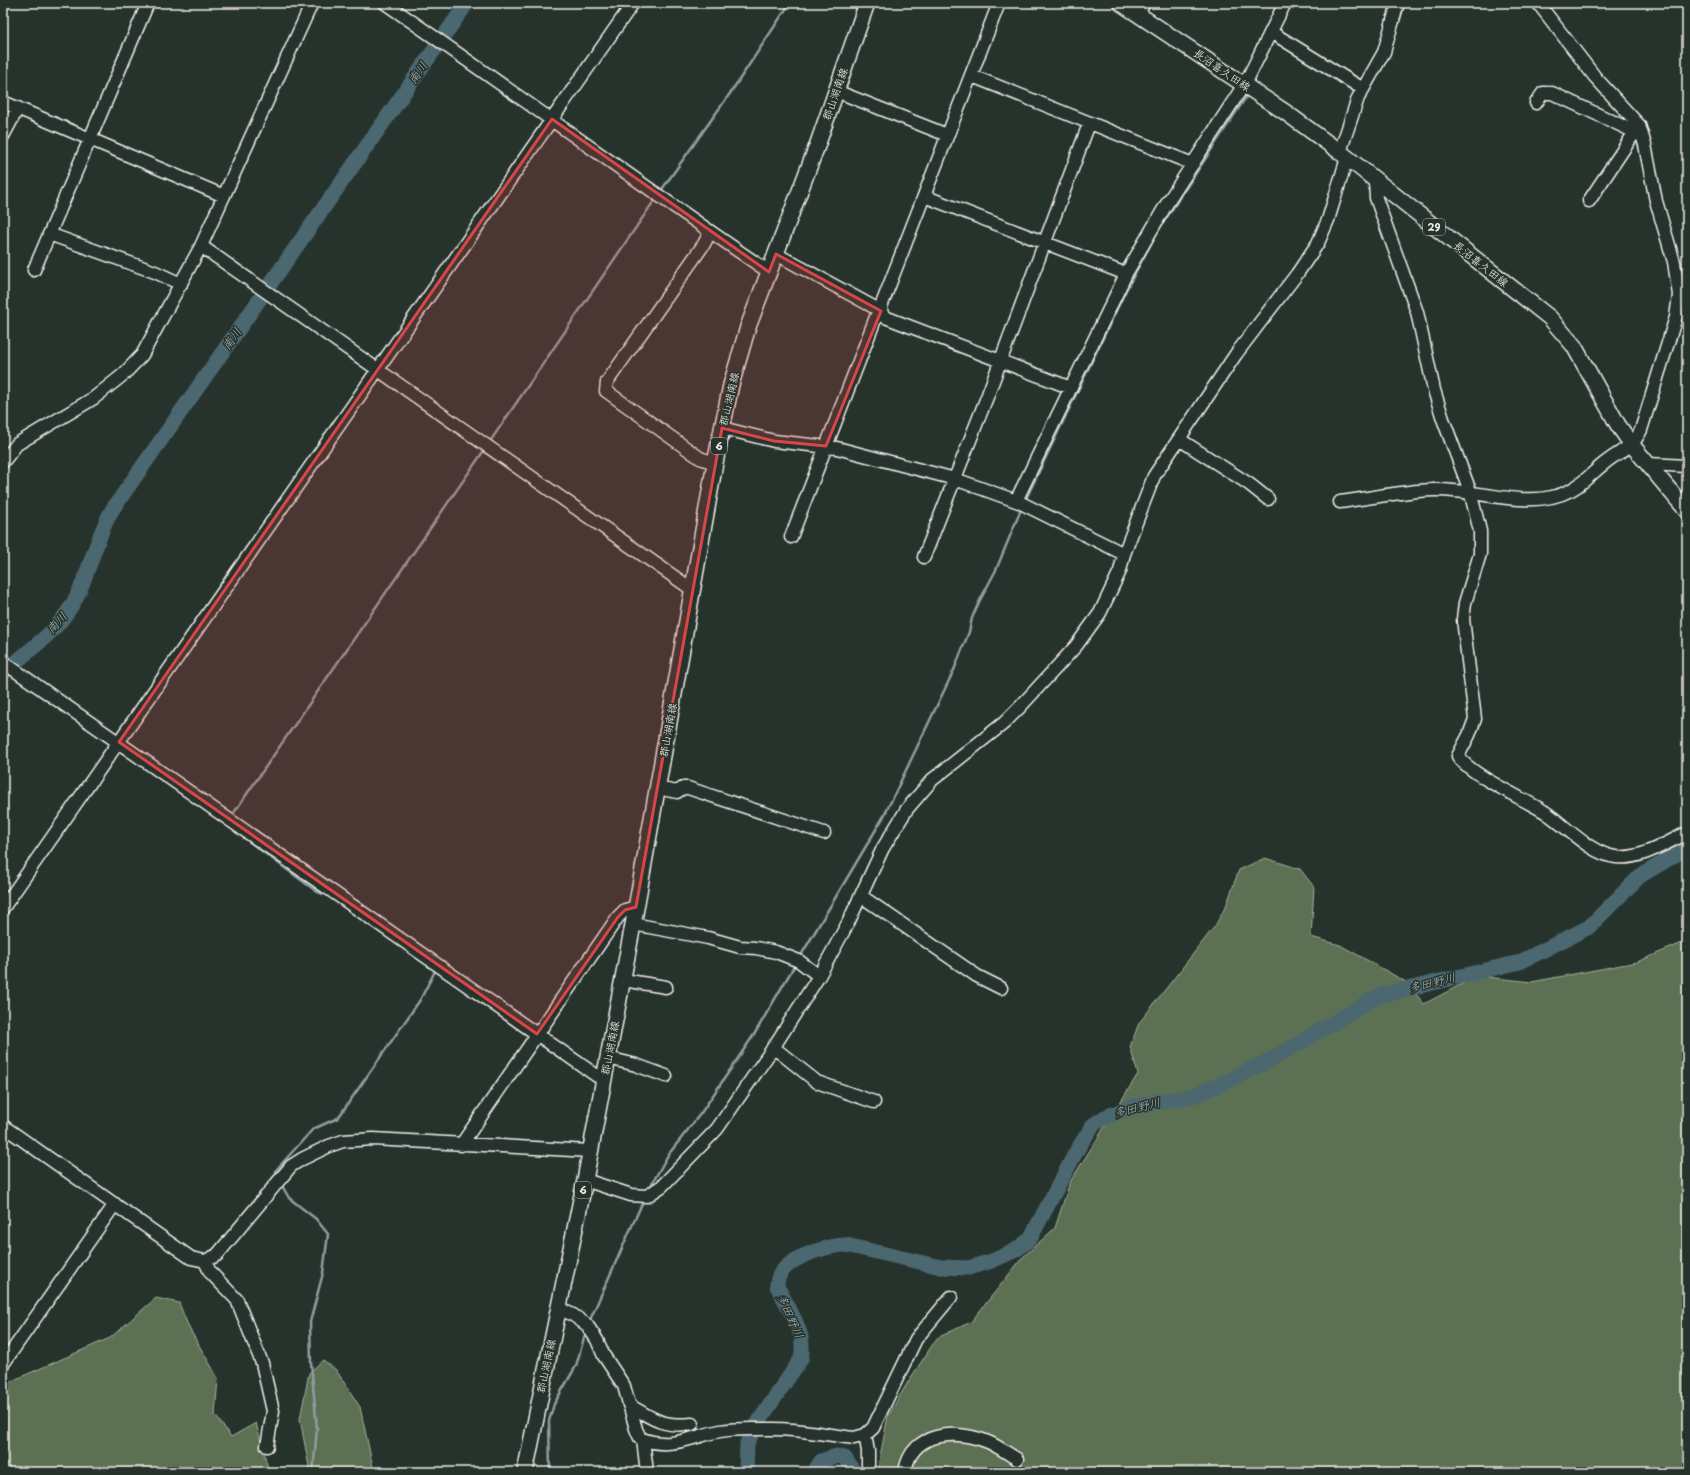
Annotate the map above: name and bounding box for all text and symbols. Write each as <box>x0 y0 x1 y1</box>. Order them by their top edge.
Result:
street label: 長沼喜久田線 <box>1190 44 1254 95</box>
water label: 南川 <box>403 57 431 87</box>
street label: 郡山湖南線 <box>818 65 852 123</box>
road number: 29 <box>1423 219 1445 235</box>
street label: 長沼喜久田線 <box>1450 237 1513 291</box>
water label: 南川 <box>217 323 245 353</box>
street label: 郡山湖南線 <box>714 370 743 428</box>
road number: 6 <box>711 438 727 454</box>
water label: 南川 <box>42 607 71 637</box>
street label: 郡山湖南線 <box>654 701 681 758</box>
water label: 多田野川 <box>1406 967 1457 997</box>
street label: 郡山湖南線 <box>596 1019 623 1077</box>
water label: 多田野川 <box>1111 1092 1162 1122</box>
road number: 6 <box>575 1182 591 1198</box>
water label: 多田野川 <box>773 1290 809 1341</box>
street label: 郡山湖南線 <box>531 1337 560 1395</box>

